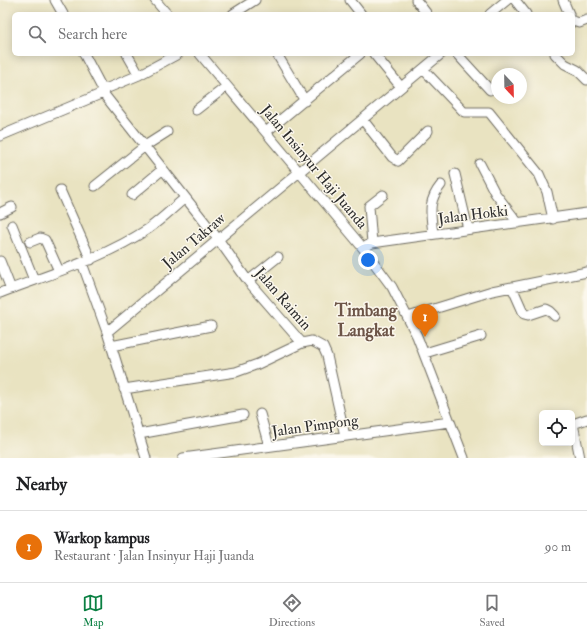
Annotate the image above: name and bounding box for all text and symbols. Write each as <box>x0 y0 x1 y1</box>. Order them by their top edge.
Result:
search box <box>12 12 575 56</box>
icon: search <box>26 23 48 45</box>
text: Search here <box>58 25 127 44</box>
north arrow <box>491 68 527 104</box>
street label: Jalan Insinyur Haji Juanda <box>255 100 372 234</box>
street label: Jalan Hokki <box>436 201 509 230</box>
street label: Jalan Takraw <box>158 209 231 274</box>
your location <box>358 250 378 270</box>
street label: Jalan Raimin <box>249 263 316 335</box>
district label: Timbang Langkat <box>334 300 398 342</box>
pin: 1 <box>412 304 438 337</box>
street label: Jalan Pimpong <box>270 410 360 443</box>
map controls <box>539 410 575 446</box>
button: locate <box>539 410 575 446</box>
text: Nearby <box>16 474 67 495</box>
text: Warkop kampus <box>54 529 150 548</box>
text: 1 <box>27 539 31 555</box>
text: 90 m <box>545 539 571 555</box>
text: Restaurant · Jalan Insinyur Haji Juanda <box>54 548 254 564</box>
tab: Map <box>82 592 104 629</box>
tab: Directions <box>269 592 315 629</box>
tab: Saved <box>480 592 505 629</box>

